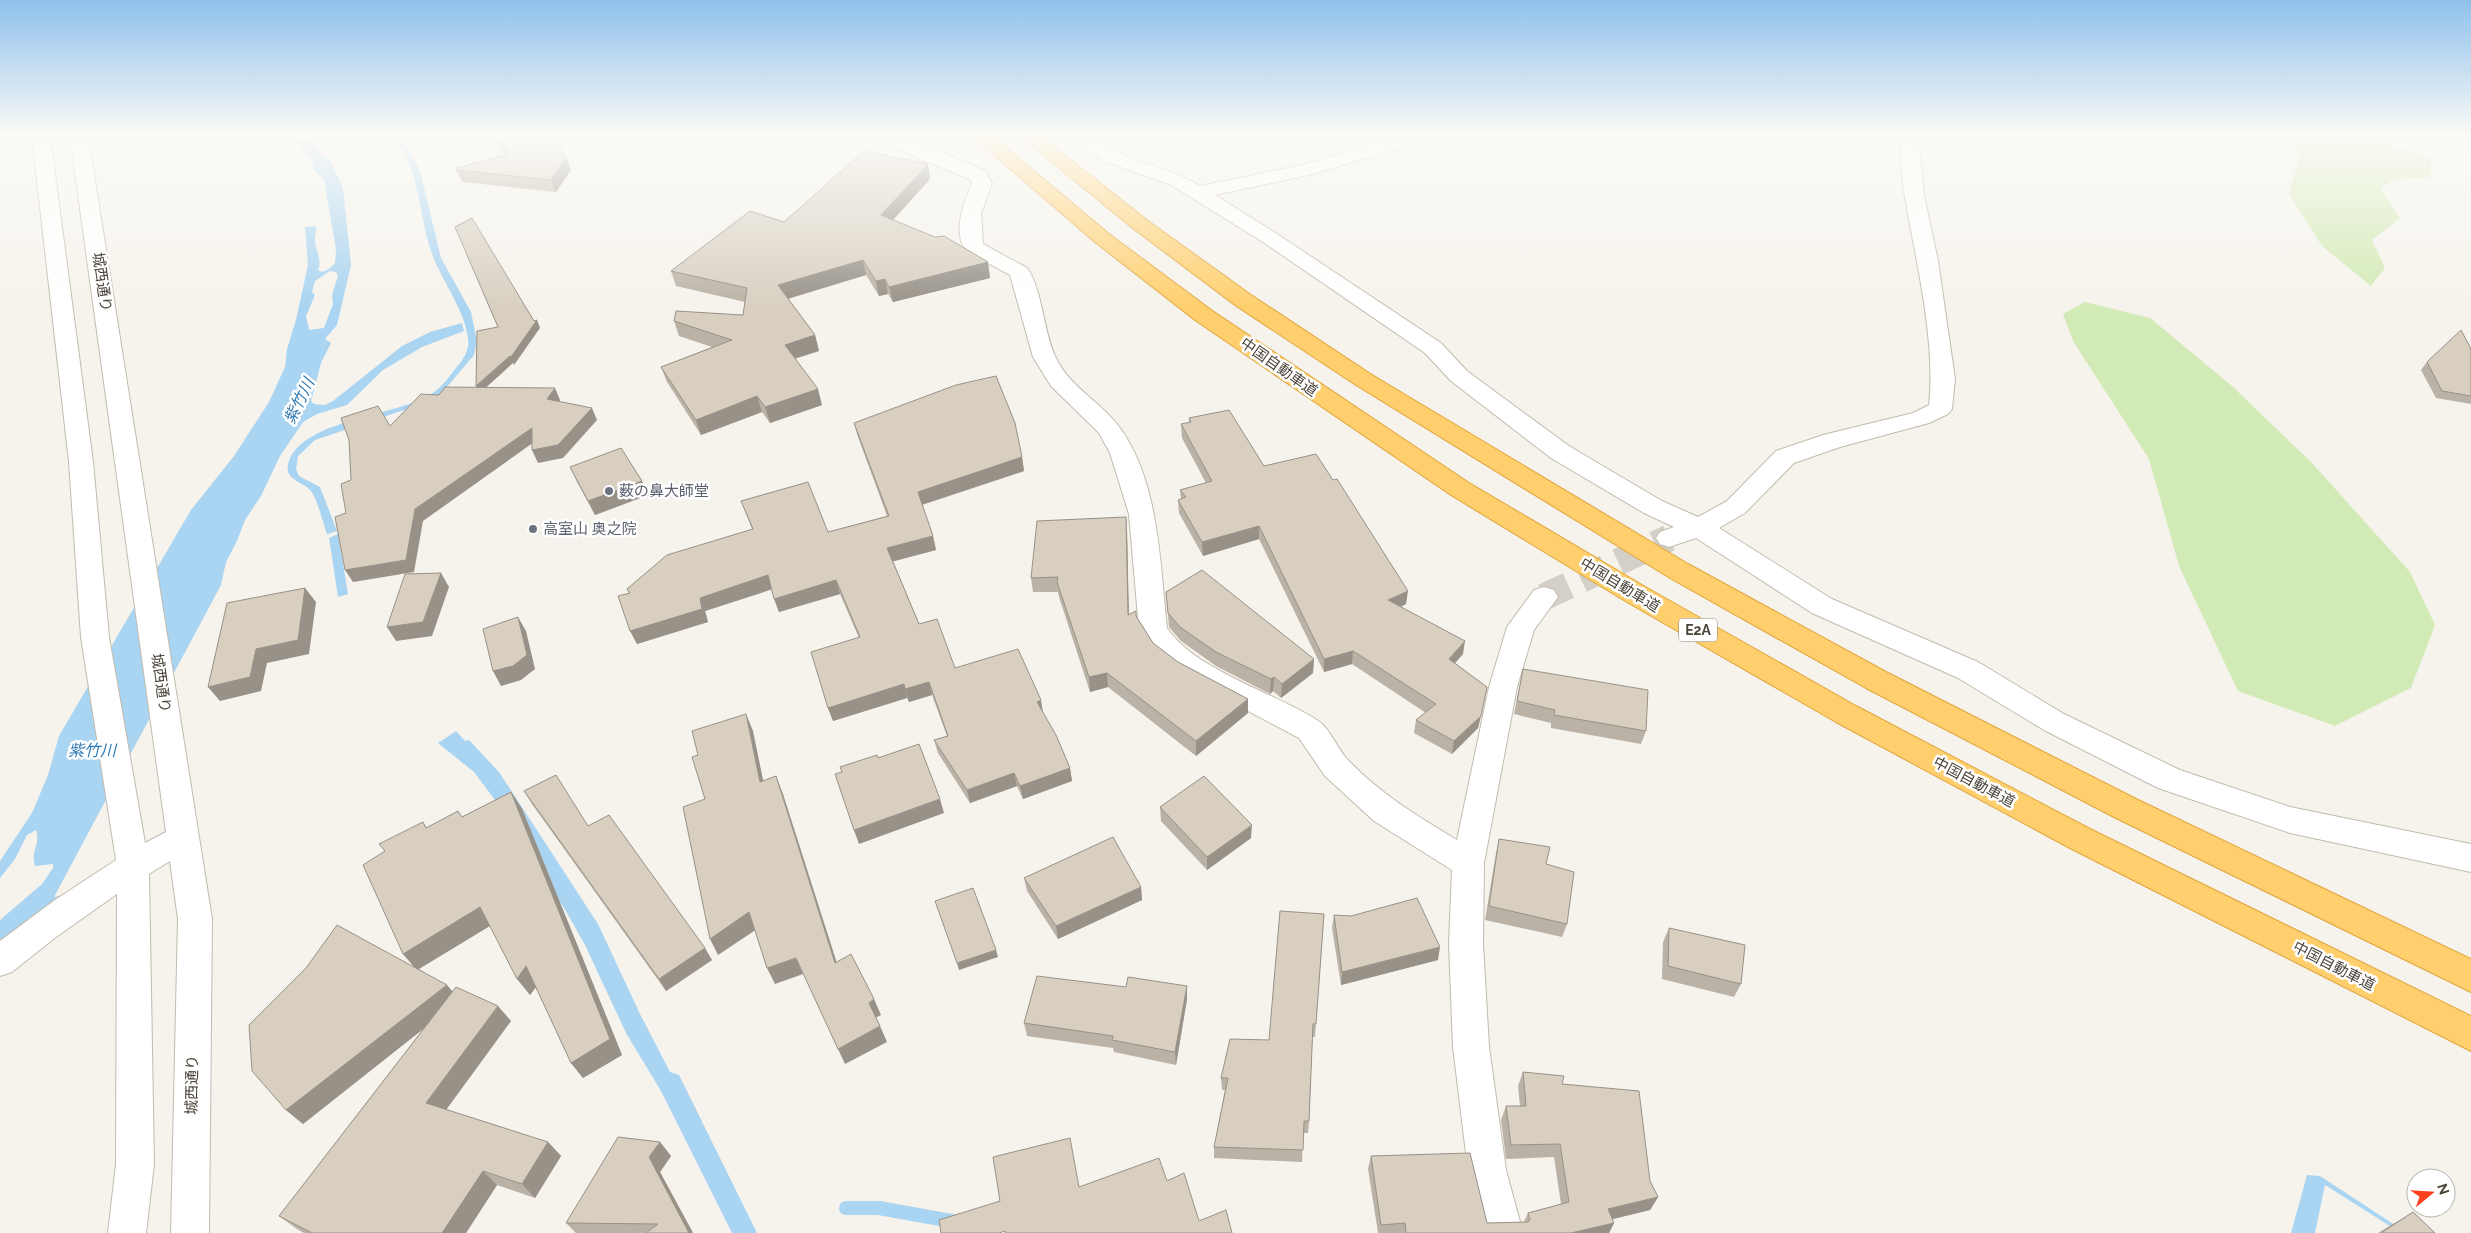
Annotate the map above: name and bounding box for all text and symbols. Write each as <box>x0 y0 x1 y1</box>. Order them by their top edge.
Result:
street label: 城西通り <box>89 251 115 313</box>
street label: 中国自動車道 <box>1237 334 1321 400</box>
water label: 紫竹川 <box>280 373 319 427</box>
place label: 薮の鼻大師堂 <box>619 482 709 500</box>
marker: 薮の鼻大師堂 <box>603 485 615 497</box>
place label: 高室山 奥之院 <box>543 520 637 538</box>
marker: 高室山 奥之院 <box>527 523 539 535</box>
street label: 中国自動車道 <box>1577 554 1663 616</box>
road number: E2A <box>1679 618 1717 642</box>
street label: 城西通り <box>148 652 174 714</box>
water label: 紫竹川 <box>68 741 118 760</box>
street label: 中国自動車道 <box>1930 753 2018 811</box>
street label: 中国自動車道 <box>2290 938 2378 994</box>
street label: 城西通り <box>182 1055 202 1115</box>
north arrow <box>2406 1168 2456 1218</box>
text: N <box>2434 1181 2453 1197</box>

